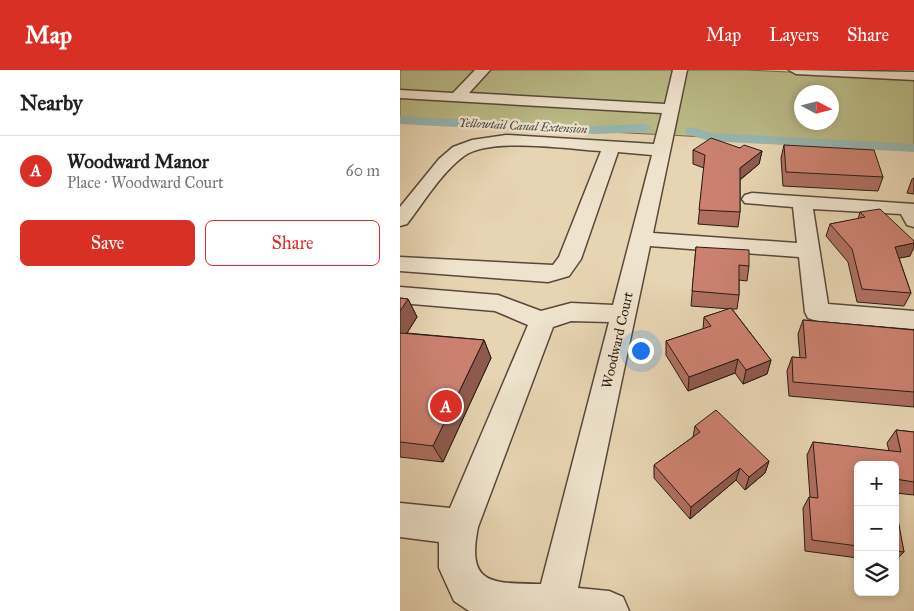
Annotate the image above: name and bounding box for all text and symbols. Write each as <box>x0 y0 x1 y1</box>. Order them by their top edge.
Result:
text: Map <box>25 20 72 50</box>
text: Map <box>706 24 741 46</box>
text: Layers <box>769 24 819 46</box>
text: Share <box>847 24 889 46</box>
north arrow <box>794 85 839 130</box>
text: Nearby <box>20 90 83 116</box>
water label: Yellowtail Canal Extension <box>458 116 588 136</box>
text: Woodward Manor <box>67 150 209 173</box>
text: A <box>31 161 41 180</box>
text: 60 m <box>346 161 380 180</box>
text: Place · Woodward Court <box>67 173 224 192</box>
button: Save <box>20 220 195 266</box>
button: Share <box>205 220 380 266</box>
street label: Woodward Court <box>598 290 637 390</box>
your location <box>628 338 654 364</box>
pin: A <box>430 387 462 425</box>
map controls <box>854 461 899 596</box>
button: + <box>854 461 899 506</box>
button: − <box>854 506 899 551</box>
button: layers <box>854 551 899 596</box>

